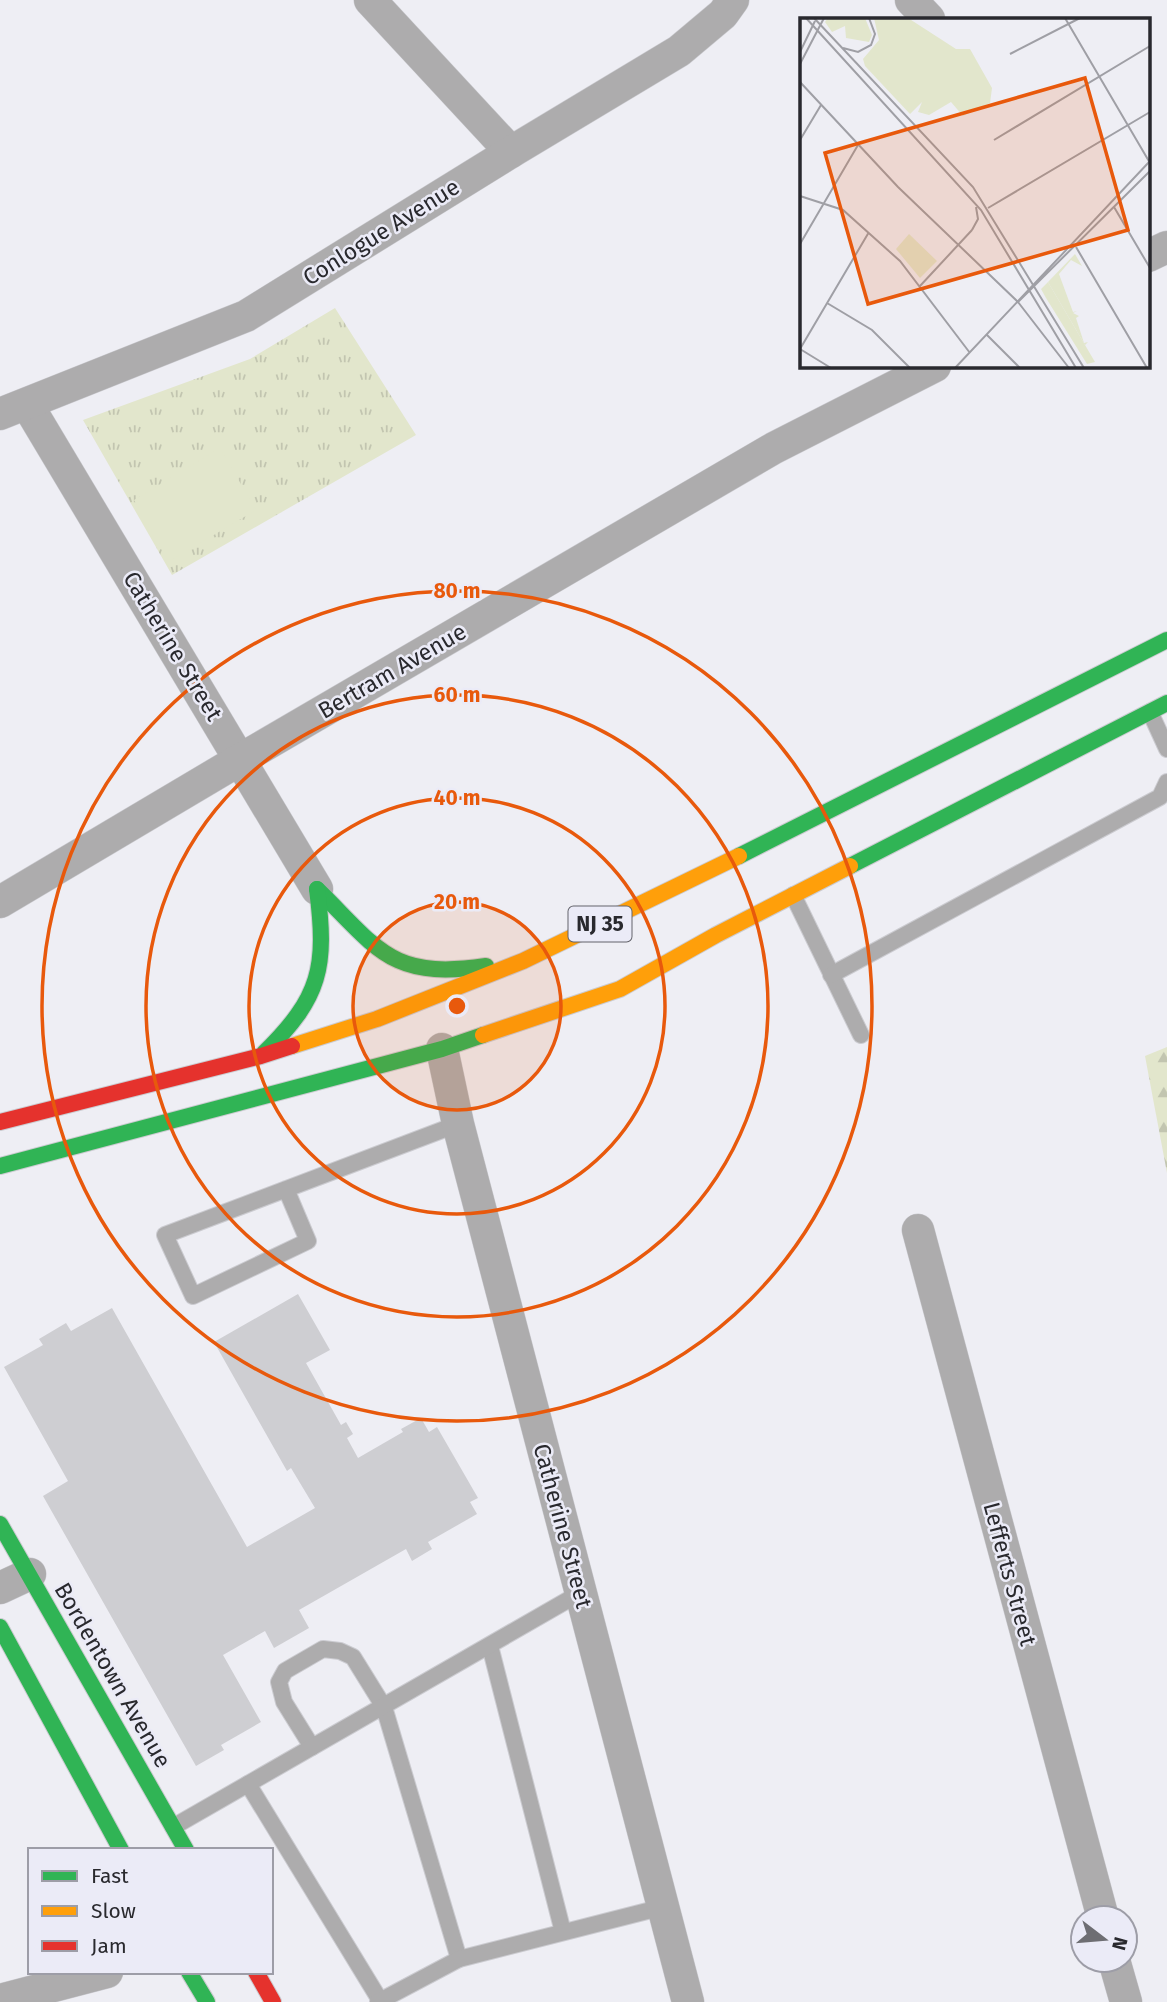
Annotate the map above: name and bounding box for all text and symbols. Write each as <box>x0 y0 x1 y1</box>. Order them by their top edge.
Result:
inset map <box>800 18 1150 368</box>
street label: Conlogue Avenue <box>297 173 465 291</box>
street label: Catherine Street <box>117 566 229 726</box>
text: 80 m <box>433 578 481 604</box>
street label: Bertram Avenue <box>313 617 471 725</box>
text: 60 m <box>434 682 480 708</box>
text: 40 m <box>434 785 480 811</box>
text: 20 m <box>434 889 480 915</box>
road number: NJ 35 <box>568 906 632 942</box>
centre of rings <box>445 994 469 1018</box>
street label: Catherine Street <box>528 1441 599 1612</box>
street label: Lefferts Street <box>977 1499 1043 1650</box>
street label: Bordentown Avenue <box>49 1577 177 1773</box>
legend <box>28 1848 273 1974</box>
text: Fast <box>91 1863 129 1889</box>
text: Slow <box>91 1898 136 1924</box>
north arrow <box>1069 1904 1139 1974</box>
text: Jam <box>91 1933 127 1959</box>
text: N <box>1107 1934 1133 1953</box>

